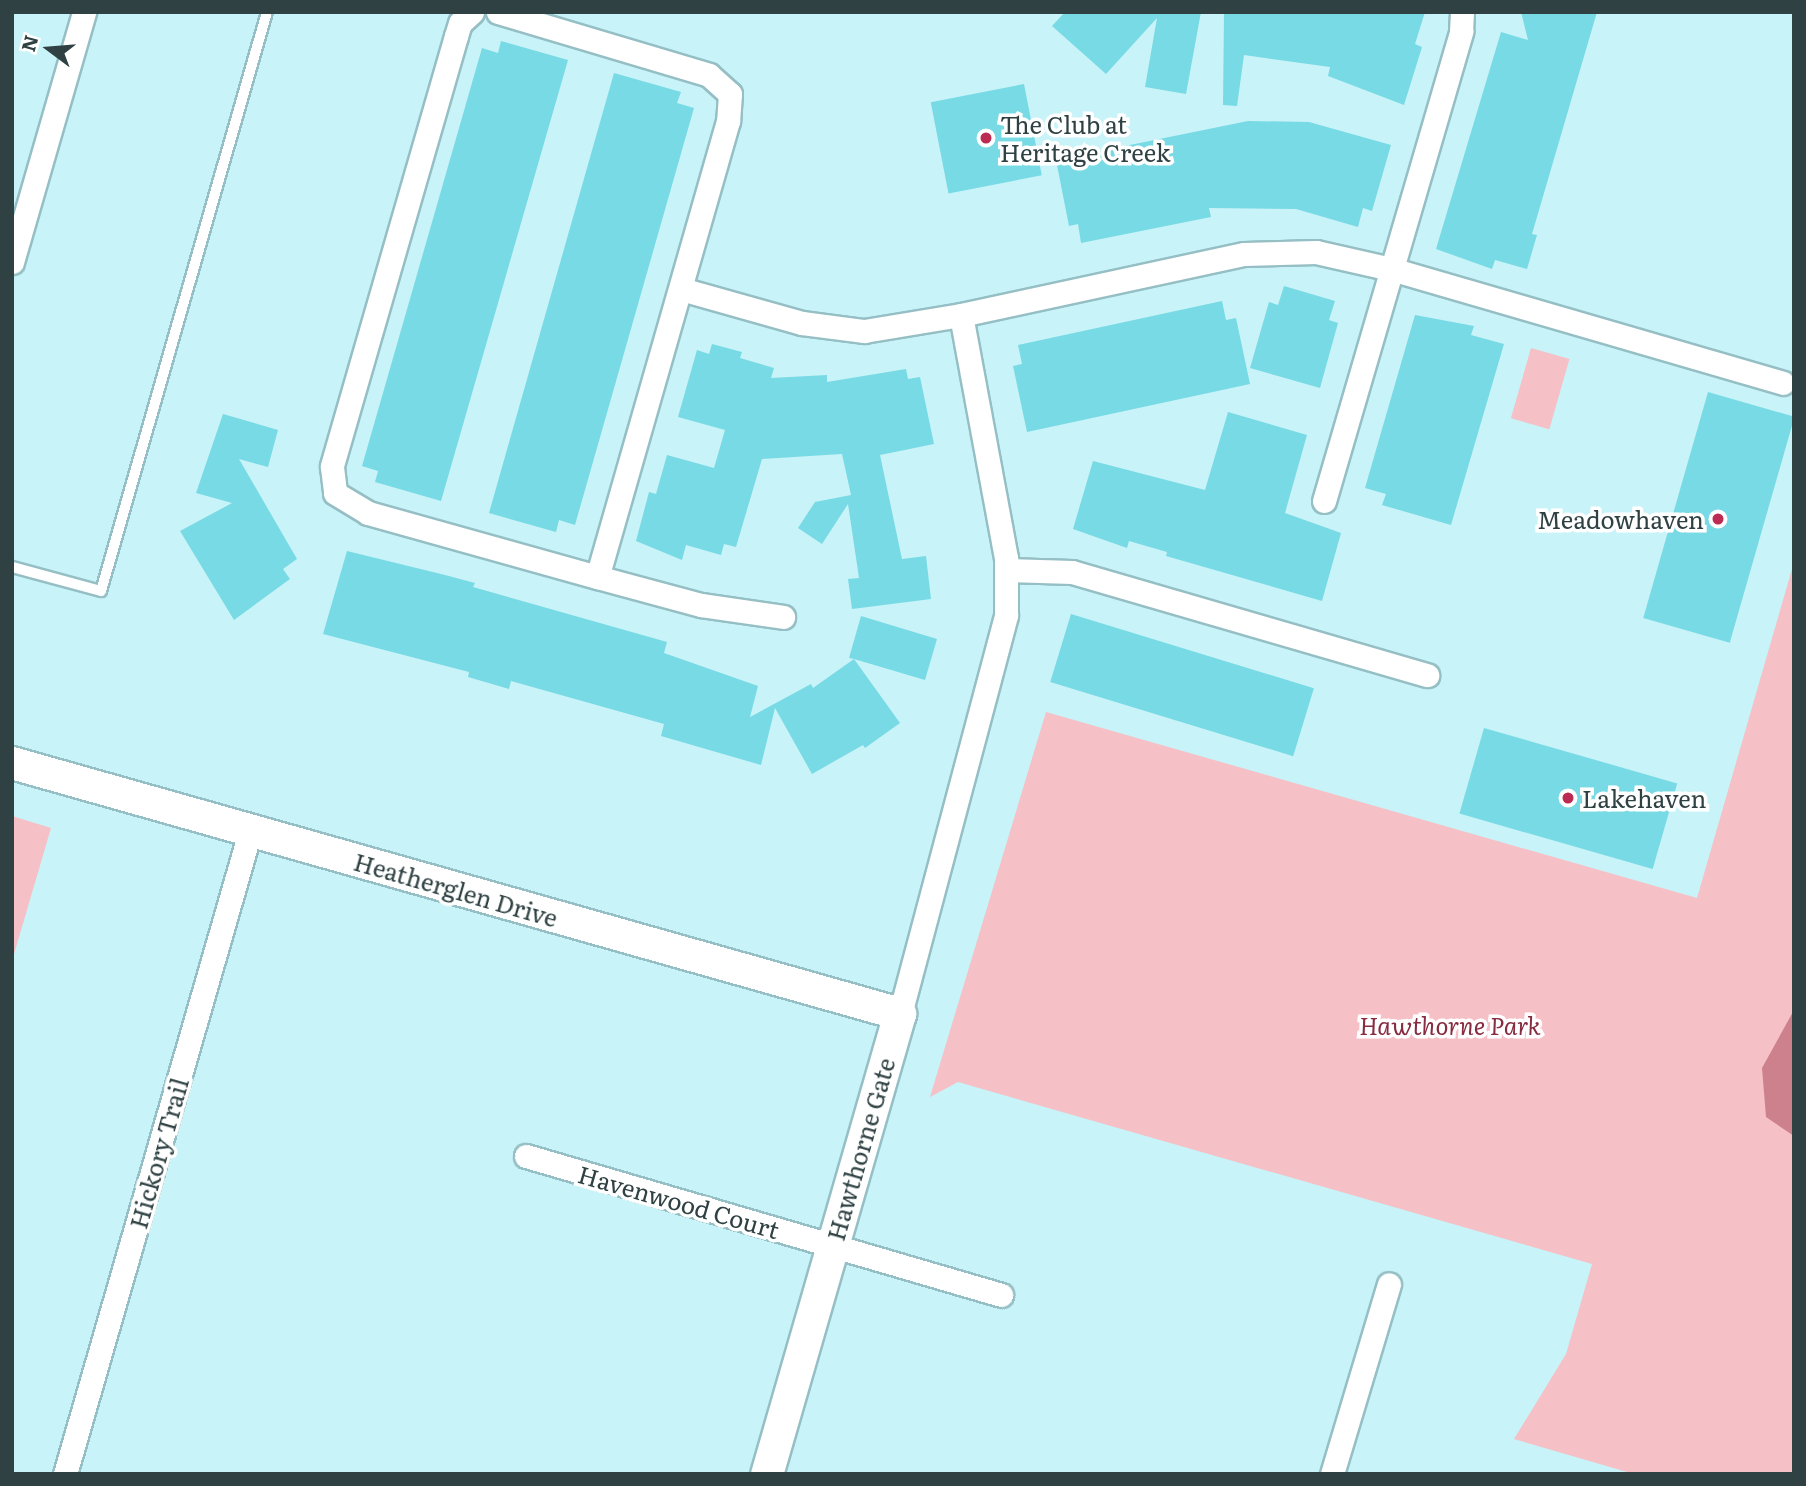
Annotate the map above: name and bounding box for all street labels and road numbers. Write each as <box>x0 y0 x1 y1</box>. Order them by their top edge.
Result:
street label: Heatherglen Drive <box>351 846 561 932</box>
street label: Hawthorne Gate <box>820 1054 900 1244</box>
street label: Hickory Trail <box>123 1074 193 1232</box>
street label: Havenwood Court <box>575 1159 783 1243</box>

